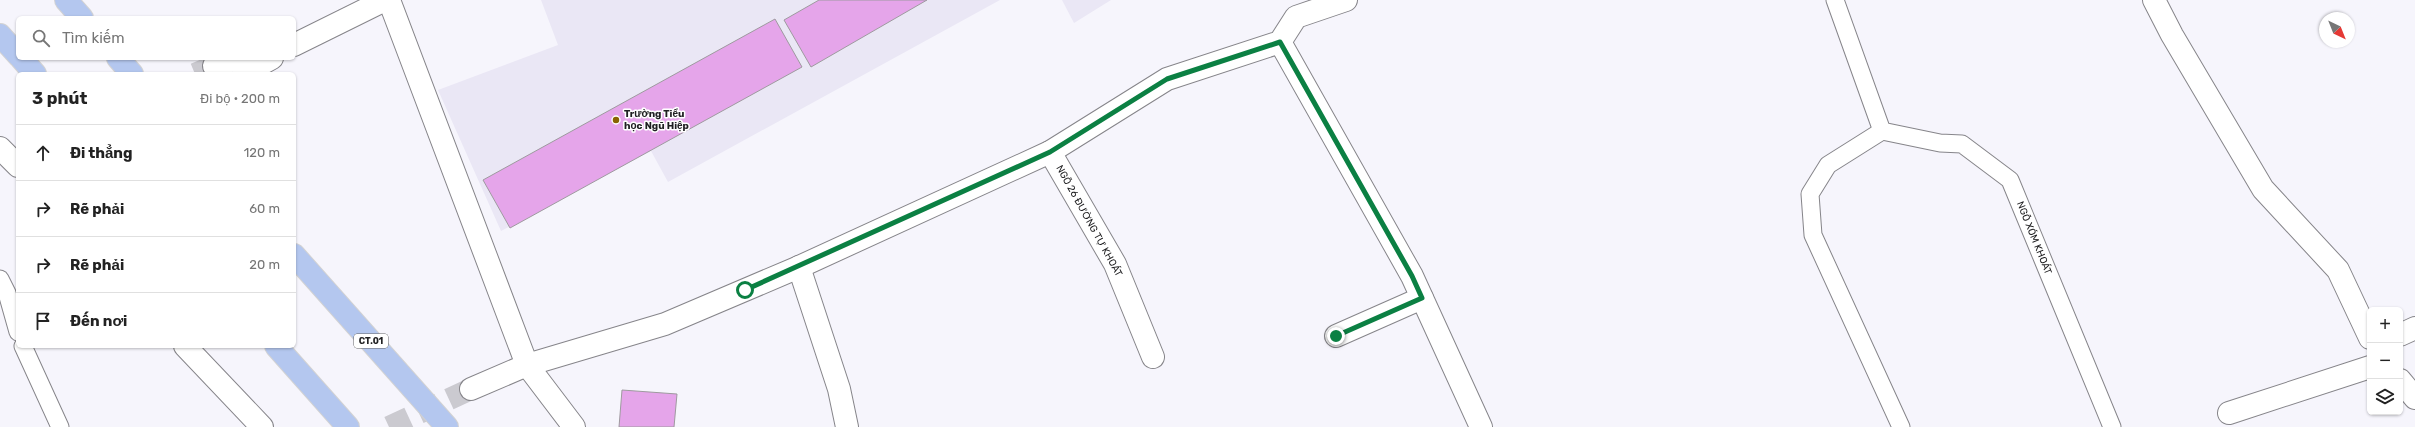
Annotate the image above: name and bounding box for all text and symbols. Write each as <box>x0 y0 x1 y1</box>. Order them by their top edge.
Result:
north arrow <box>2319 12 2355 48</box>
search box <box>16 16 296 60</box>
icon: search <box>30 27 52 49</box>
text: Tìm kiếm <box>62 29 125 47</box>
text: 3 phút <box>32 88 87 108</box>
text: Đi bộ · 200 m <box>200 91 280 106</box>
place label: Trường Tiểu học Ngũ Hiệp <box>624 108 689 132</box>
marker: Trường Tiểu học Ngũ Hiệp <box>611 115 621 125</box>
icon: ahead <box>32 142 54 164</box>
text: Đi thẳng <box>70 144 132 162</box>
text: 120 m <box>244 145 280 160</box>
street label: NGÕ 26 ĐƯỜNG TỰ KHOÁT <box>1053 163 1126 279</box>
icon: right <box>32 198 54 220</box>
text: Rẽ phải <box>70 200 124 218</box>
street label: NGÕ XÓM KHOÁT <box>2014 200 2054 276</box>
text: 60 m <box>249 201 280 216</box>
icon: right <box>32 254 54 276</box>
text: Rẽ phải <box>70 256 124 274</box>
text: 20 m <box>249 257 280 272</box>
route start <box>736 281 754 299</box>
map controls <box>2367 307 2403 415</box>
button: + <box>2367 307 2403 343</box>
icon: arrive <box>32 310 54 332</box>
text: Đến nơi <box>70 312 127 330</box>
route end <box>1327 327 1345 345</box>
road number: CT.01 <box>354 334 388 348</box>
button: − <box>2367 343 2403 379</box>
button: layers <box>2367 379 2403 415</box>

